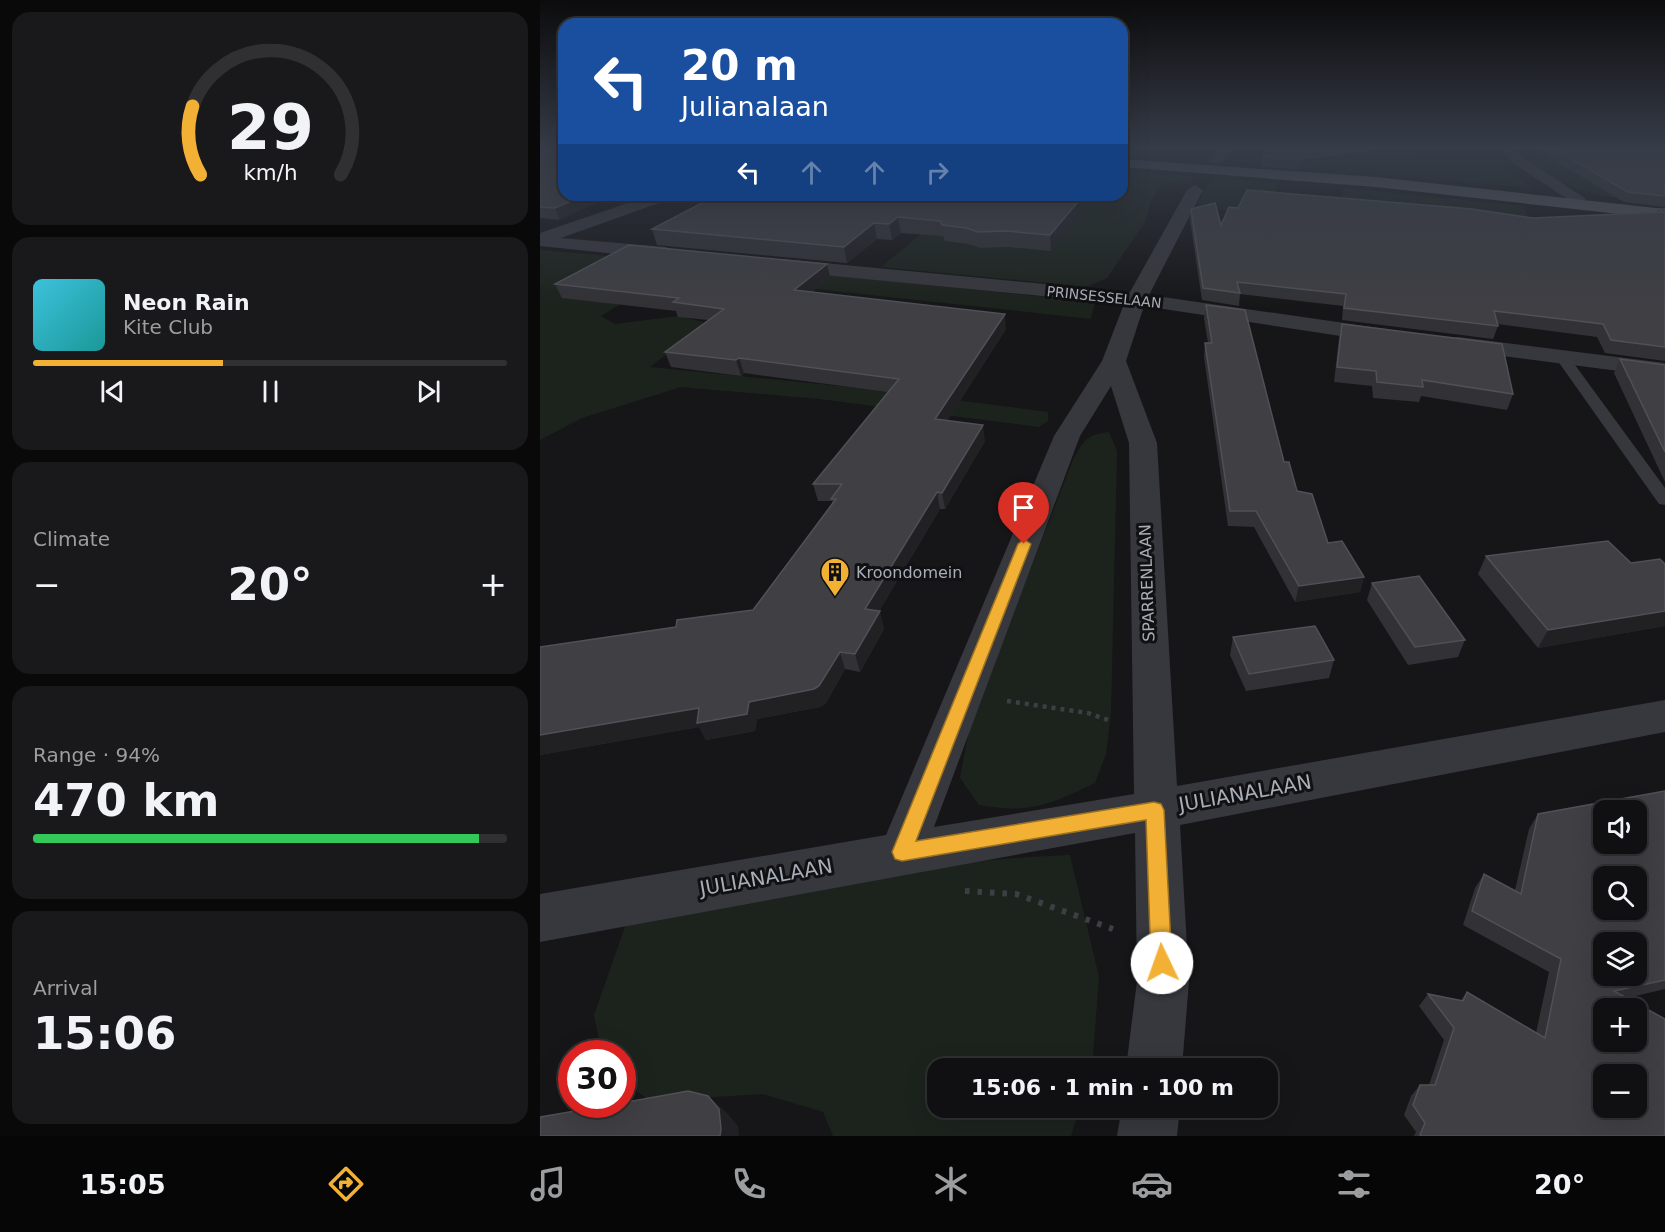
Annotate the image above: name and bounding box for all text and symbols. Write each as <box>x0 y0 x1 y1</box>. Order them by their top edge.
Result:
text: 20 m <box>681 41 798 90</box>
icon: left <box>582 42 660 120</box>
text: Julianalaan <box>681 91 829 122</box>
text: 29 <box>227 92 313 165</box>
icon: left <box>732 156 765 189</box>
icon: ahead <box>795 156 828 189</box>
icon: ahead <box>858 156 891 189</box>
icon: right <box>921 156 954 189</box>
text: km/h <box>243 161 297 186</box>
street label: PRINSESSELAAN <box>1046 283 1162 311</box>
text: Neon Rain <box>123 290 250 315</box>
text: Kite Club <box>123 315 213 339</box>
icon: previous <box>96 375 129 408</box>
icon: pause <box>254 375 287 408</box>
icon: next <box>412 375 445 408</box>
pin <box>998 482 1049 544</box>
icon: arrive <box>1007 491 1040 524</box>
street label: SPARRENLAAN <box>1135 524 1159 642</box>
text: Climate <box>33 527 110 551</box>
building icon: Kroondomein <box>819 556 851 598</box>
text: 20° <box>227 558 313 611</box>
place label: Kroondomein <box>856 563 962 582</box>
text: − <box>33 565 61 604</box>
text: + <box>479 565 507 604</box>
text: Range · 94% <box>33 743 160 767</box>
street label: JULIANALAAN <box>1175 770 1313 817</box>
text: 470 km <box>33 774 219 827</box>
map controls <box>1593 800 1647 1118</box>
button: sound <box>1593 800 1647 854</box>
street label: JULIANALAAN <box>696 854 834 901</box>
button: search <box>1593 866 1647 920</box>
position arrow <box>1130 931 1194 995</box>
button: layers <box>1593 932 1647 986</box>
text: Arrival <box>33 976 98 1000</box>
button: + <box>1593 998 1647 1052</box>
text: 15:06 <box>33 1007 176 1060</box>
speed limit sign: 30 <box>558 1040 636 1118</box>
button: − <box>1593 1064 1647 1118</box>
text: 15:06 · 1 min · 100 m <box>971 1075 1234 1100</box>
icon: directions <box>325 1163 367 1205</box>
icon: music <box>527 1163 569 1205</box>
icon: phone <box>728 1163 770 1205</box>
icon: climate <box>930 1163 972 1205</box>
icon: car <box>1131 1163 1173 1205</box>
icon: filters <box>1333 1163 1375 1205</box>
text: 15:05 <box>80 1169 166 1200</box>
text: 20° <box>1534 1169 1585 1200</box>

